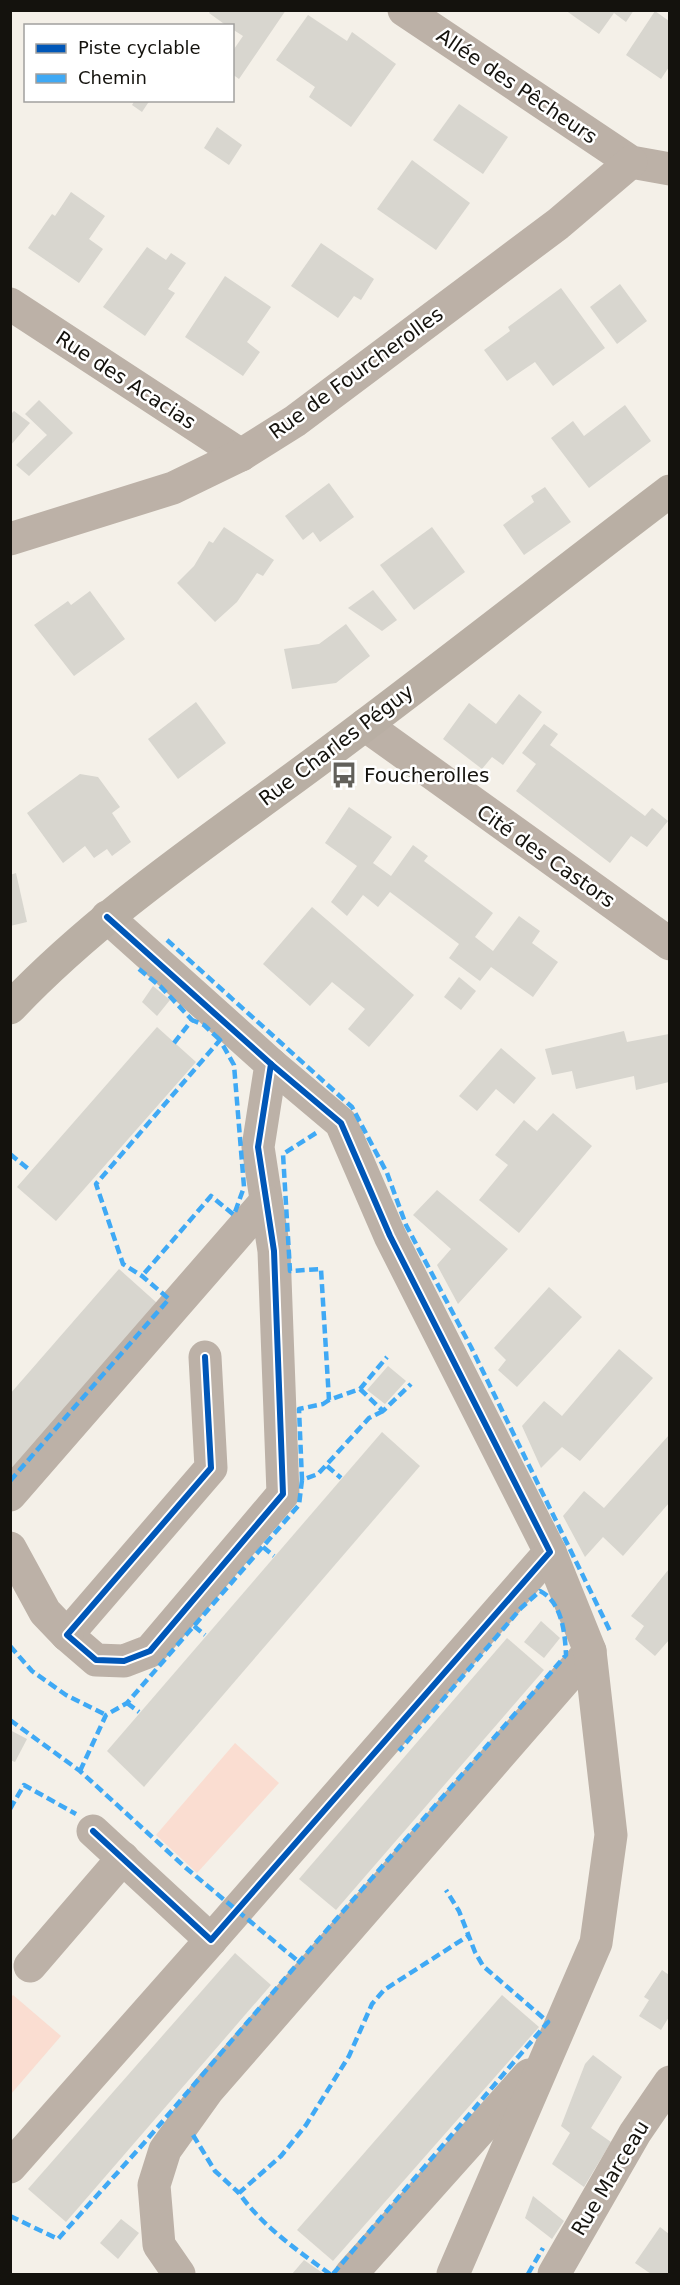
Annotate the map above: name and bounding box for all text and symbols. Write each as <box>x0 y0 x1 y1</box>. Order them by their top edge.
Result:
street label: Allée des Pêcheurs <box>432 23 602 149</box>
legend <box>24 24 234 102</box>
text: Piste cyclable <box>78 37 201 58</box>
text: Chemin <box>78 67 147 88</box>
street label: Rue de Fourcherolles <box>264 302 448 444</box>
street label: Rue des Acacias <box>52 326 200 434</box>
street label: Rue Charles Péguy <box>254 679 418 811</box>
bus stop icon: Foucherolles <box>329 760 359 790</box>
place label: Foucherolles <box>364 763 490 787</box>
street label: Cité des Castors <box>472 799 620 913</box>
street label: Rue Marceau <box>566 2116 654 2240</box>

